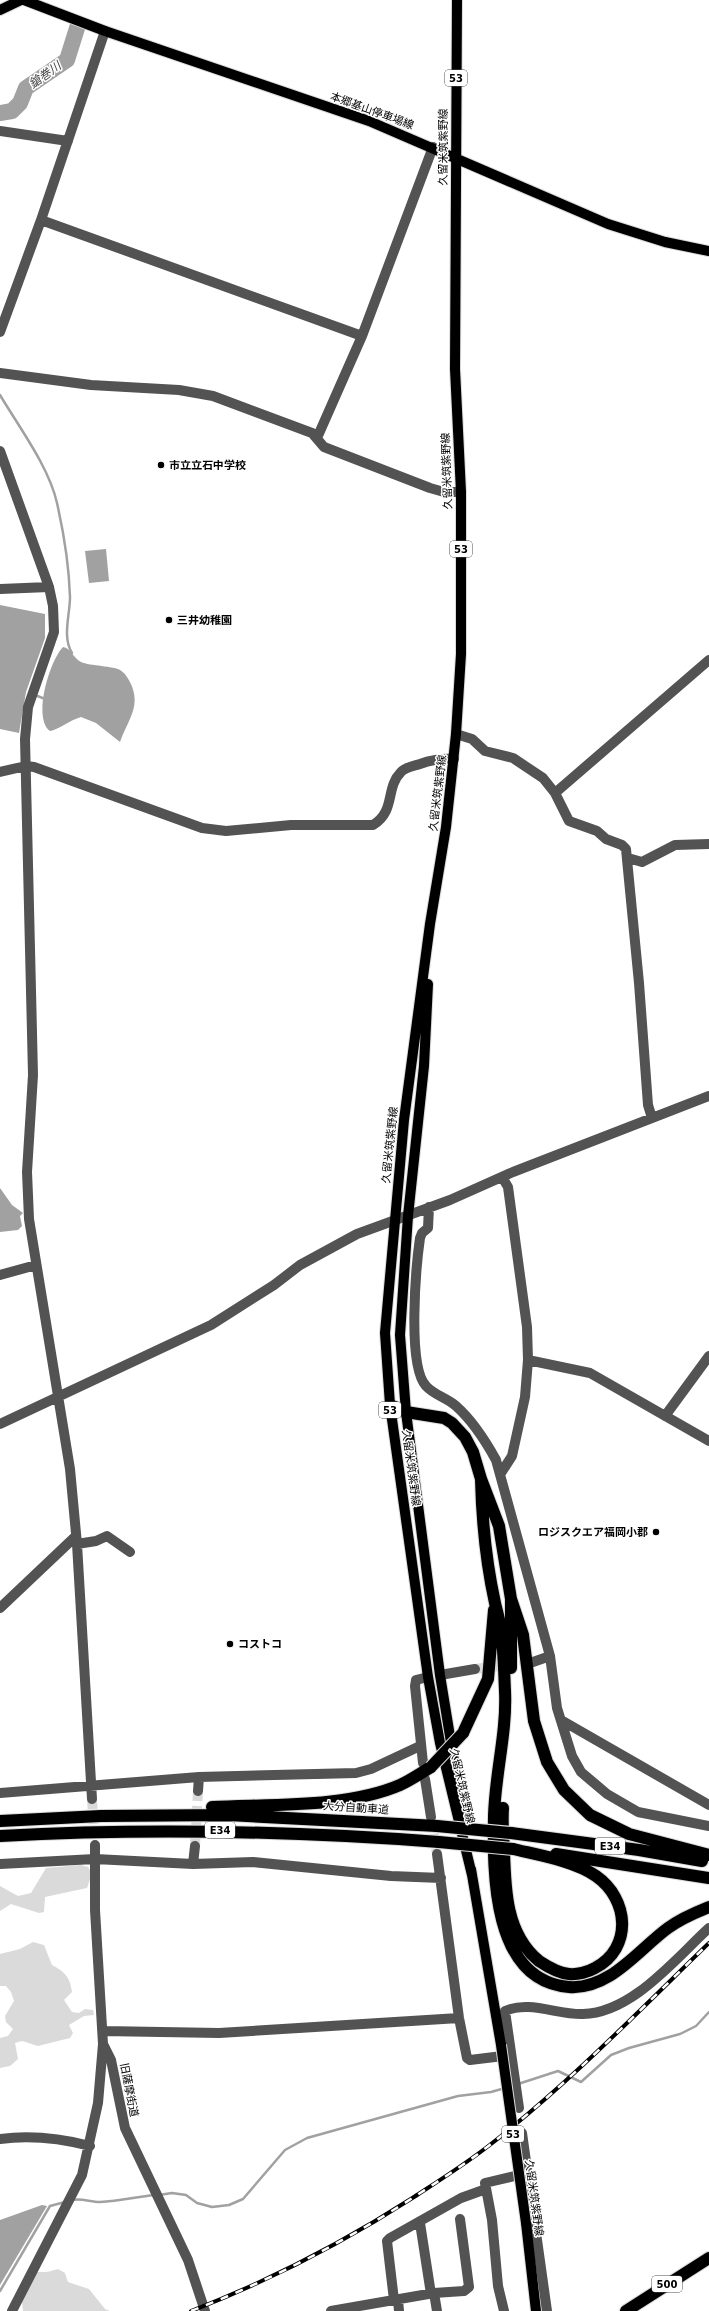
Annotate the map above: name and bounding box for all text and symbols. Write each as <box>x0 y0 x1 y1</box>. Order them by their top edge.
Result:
water label: 鎗巻川 <box>26 58 65 91</box>
road number: 53 <box>445 70 467 86</box>
street label: 本郷基山停車場線 <box>328 90 416 132</box>
street label: 久留米筑紫野線 <box>437 109 450 186</box>
street label: 久留米筑紫野線 <box>439 432 455 510</box>
place label: 市立立石中学校 <box>169 459 246 472</box>
marker: 市立立石中学校 <box>156 460 166 470</box>
road number: 53 <box>450 541 472 557</box>
place label: 三井幼稚園 <box>177 614 232 627</box>
marker: 三井幼稚園 <box>164 615 174 625</box>
street label: 久留米筑紫野線 <box>427 754 449 832</box>
street label: 久留米筑紫野線 <box>380 1106 400 1184</box>
road number: 53 <box>379 1402 401 1418</box>
street label: 久留米筑紫野線 <box>399 1429 423 1507</box>
place label: ロジスクエア福岡小郡 <box>538 1526 648 1539</box>
marker: ロジスクエア福岡小郡 <box>651 1527 661 1537</box>
place label: コストコ <box>238 1638 282 1651</box>
marker: コストコ <box>225 1639 235 1649</box>
street label: 久留米筑紫野線 <box>447 1747 477 1825</box>
street label: 大分自動車道 <box>323 1799 389 1817</box>
road number: E34 <box>205 1822 235 1838</box>
road number: E34 <box>595 1838 625 1854</box>
street label: 旧薩摩街道 <box>117 2062 141 2118</box>
road number: 53 <box>502 2126 524 2142</box>
street label: 久留米筑紫野線 <box>522 2159 546 2237</box>
road number: 500 <box>652 2276 682 2292</box>

